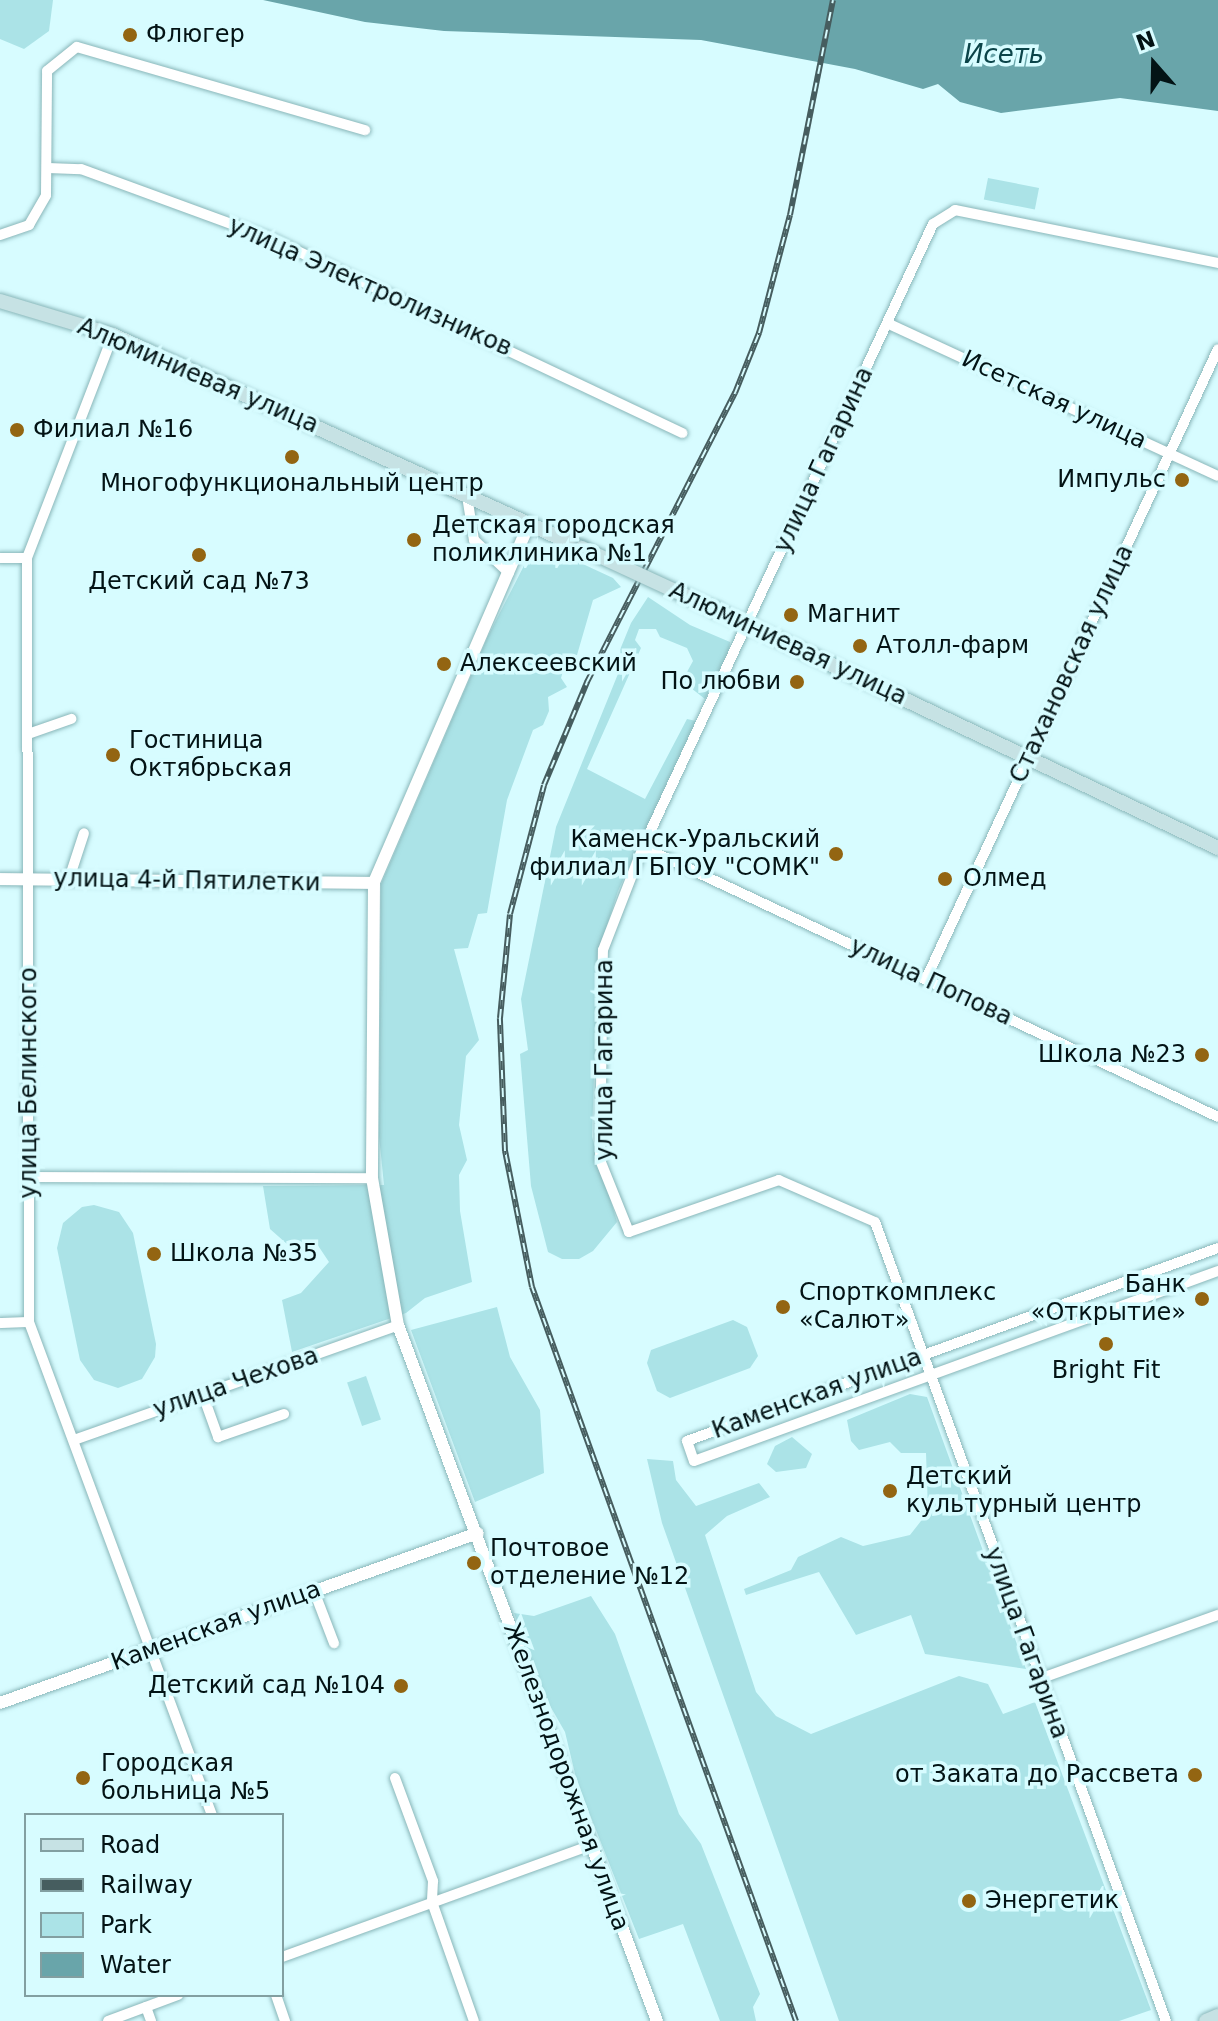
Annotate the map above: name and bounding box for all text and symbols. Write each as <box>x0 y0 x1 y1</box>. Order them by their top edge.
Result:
place label: Флюгер <box>146 21 245 49</box>
north arrow <box>1114 24 1194 104</box>
marker: Флюгер <box>121 26 139 44</box>
text: N <box>1133 26 1159 56</box>
water label: Исеть <box>964 39 1044 71</box>
street label: улица Электролизников <box>224 211 516 363</box>
street label: Алюминиевая улица <box>73 312 323 440</box>
street label: Исетская улица <box>957 345 1151 455</box>
street label: улица Гагарина <box>768 363 880 557</box>
place label: Филиал №16 <box>33 416 193 444</box>
marker: Филиал №16 <box>8 421 26 439</box>
marker: Многофункциональный центр <box>283 448 301 466</box>
place label: Импульс <box>1057 466 1166 494</box>
place label: Многофункциональный центр <box>100 470 484 498</box>
marker: Импульс <box>1173 471 1191 489</box>
place label: Детская городская поликлиника №1 <box>432 512 675 568</box>
marker: Детская городская поликлиника №1 <box>403 529 425 551</box>
street label: Стахановская улица <box>1004 540 1140 788</box>
marker: Детский сад №73 <box>190 546 208 564</box>
place label: Детский сад №73 <box>88 568 310 596</box>
street label: Алюминиевая улица <box>665 576 911 712</box>
place label: Магнит <box>807 601 900 629</box>
marker: Магнит <box>782 606 800 624</box>
place label: Атолл-фарм <box>876 632 1029 660</box>
marker: Атолл-фарм <box>851 637 869 655</box>
place label: Алексеевский <box>460 650 637 678</box>
marker: Алексеевский <box>435 655 453 673</box>
place label: По любви <box>661 668 781 696</box>
marker: По любви <box>788 673 806 691</box>
place label: Гостиница Октябрьская <box>129 727 292 783</box>
marker: Гостиница Октябрьская <box>104 746 122 764</box>
place label: Каменск-Уральский филиал ГБПОУ "СОМК" <box>530 826 820 882</box>
marker: Каменск-Уральский филиал ГБПОУ "СОМК" <box>827 845 845 863</box>
street label: улица 4-й Пятилетки <box>53 864 321 898</box>
place label: Олмед <box>963 865 1047 893</box>
marker: Олмед <box>934 868 956 890</box>
street label: улица Попова <box>845 932 1017 1032</box>
street label: улица Гагарина <box>591 959 619 1161</box>
street label: улица Белинского <box>15 967 43 1199</box>
place label: Школа №23 <box>1038 1041 1186 1069</box>
marker: Школа №23 <box>1193 1046 1211 1064</box>
place label: Школа №35 <box>170 1240 318 1268</box>
marker: Школа №35 <box>145 1245 163 1263</box>
place label: Банк «Открытие» <box>1031 1271 1186 1327</box>
place label: Спорткомплекс «Салют» <box>799 1279 996 1335</box>
marker: Банк «Открытие» <box>1193 1290 1211 1308</box>
marker: Спорткомплекс «Салют» <box>774 1298 792 1316</box>
marker: Bright Fit <box>1097 1335 1115 1353</box>
street label: улица Чехова <box>150 1341 322 1425</box>
street label: Каменская улица <box>708 1343 926 1445</box>
place label: Bright Fit <box>1052 1357 1160 1385</box>
place label: Детский культурный центр <box>906 1463 1141 1519</box>
marker: Детский культурный центр <box>881 1482 899 1500</box>
place label: Почтовое отделение №12 <box>490 1535 689 1591</box>
street label: улица Гагарина <box>978 1543 1074 1743</box>
marker: Почтовое отделение №12 <box>465 1554 483 1572</box>
street label: Каменская улица <box>107 1575 325 1677</box>
street label: Железнодорожная улица <box>497 1619 635 1935</box>
place label: Детский сад №104 <box>148 1672 385 1700</box>
marker: Детский сад №104 <box>392 1677 410 1695</box>
place label: Городская больница №5 <box>101 1750 270 1806</box>
place label: от Заката до Рассвета <box>895 1761 1179 1789</box>
marker: от Заката до Рассвета <box>1186 1766 1204 1784</box>
marker: Городская больница №5 <box>72 1767 94 1789</box>
legend <box>24 1813 284 1997</box>
text: Road <box>100 1831 160 1859</box>
text: Railway <box>100 1871 193 1899</box>
place label: Энергетик <box>985 1887 1119 1915</box>
marker: Энергетик <box>960 1892 978 1910</box>
text: Park <box>100 1911 152 1939</box>
text: Water <box>100 1951 171 1979</box>

